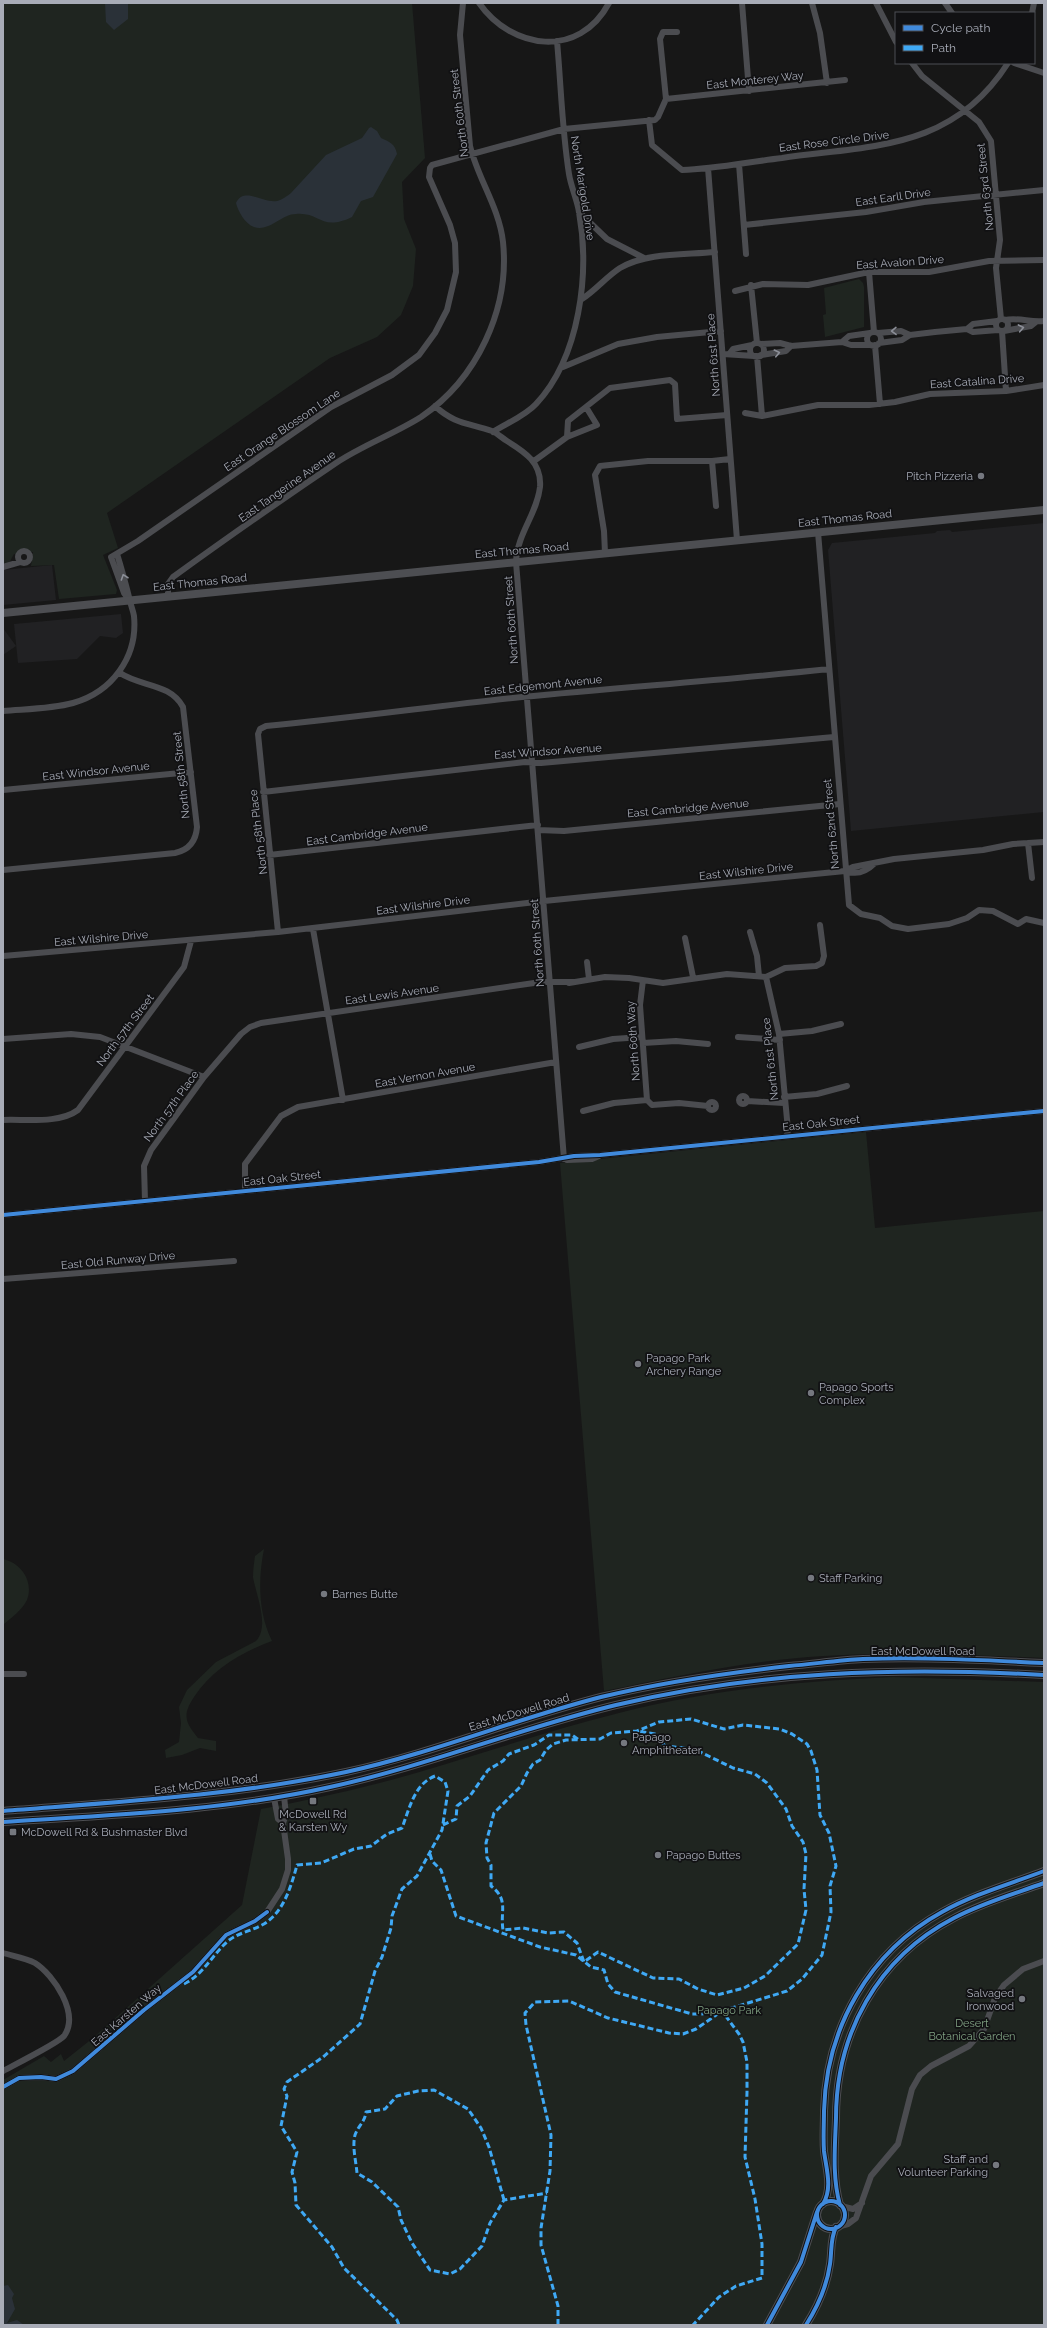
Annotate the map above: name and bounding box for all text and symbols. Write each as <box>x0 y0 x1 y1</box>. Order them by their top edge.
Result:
legend <box>895 12 1035 64</box>
text: Cycle path <box>931 21 990 35</box>
text: Path <box>931 41 956 55</box>
street label: North 60th Street <box>448 68 471 158</box>
street label: East Monterey Way <box>706 69 804 92</box>
street label: East Rose Circle Drive <box>778 128 890 155</box>
street label: North Marigold Drive <box>568 135 597 242</box>
street label: North 63rd Street <box>974 142 997 231</box>
street label: East Earll Drive <box>855 186 932 209</box>
street label: East Avalon Drive <box>856 253 945 272</box>
street label: North 61st Place <box>704 313 723 397</box>
one-way arrow <box>1018 324 1024 333</box>
one-way arrow <box>891 327 897 336</box>
one-way arrow <box>774 349 780 357</box>
street label: East Catalina Drive <box>929 372 1025 391</box>
street label: East Orange Blossom Lane <box>222 386 343 474</box>
street label: East Tangerine Avenue <box>236 448 339 525</box>
place label: Pitch Pizzeria <box>906 470 973 483</box>
marker: Pitch Pizzeria <box>976 471 986 481</box>
street label: East Thomas Road <box>797 507 893 530</box>
street label: East Thomas Road <box>474 540 570 561</box>
street label: East Thomas Road <box>152 571 248 594</box>
one-way arrow <box>121 573 129 580</box>
street label: North 60th Street <box>502 575 521 665</box>
street label: East Edgemont Avenue <box>483 673 603 698</box>
street label: North 58th Street <box>170 730 193 819</box>
street label: East Windsor Avenue <box>494 741 603 762</box>
street label: East Windsor Avenue <box>42 759 151 784</box>
street label: North 62nd Street <box>821 778 842 870</box>
street label: North 58th Place <box>247 788 270 875</box>
street label: East Cambridge Avenue <box>627 797 750 820</box>
street label: East Cambridge Avenue <box>306 821 429 848</box>
street label: East Wilshire Drive <box>698 860 794 883</box>
street label: East Wilshire Drive <box>375 893 471 918</box>
street label: North 60th Street <box>528 898 547 988</box>
street label: East Wilshire Drive <box>54 928 149 949</box>
street label: East Lewis Avenue <box>344 981 440 1008</box>
street label: North 57th Street <box>94 991 157 1069</box>
street label: North 60th Way <box>624 1000 643 1081</box>
street label: North 61st Place <box>760 1016 781 1101</box>
street label: East Vernon Avenue <box>374 1060 477 1091</box>
street label: North 57th Place <box>141 1068 202 1144</box>
street label: East Oak Street <box>782 1113 861 1134</box>
street label: East Oak Street <box>243 1168 322 1189</box>
street label: East Old Runway Drive <box>60 1249 176 1272</box>
place label: Papago Park Archery Range <box>646 1352 722 1378</box>
marker: Papago Park Archery Range <box>633 1359 643 1369</box>
place label: Papago Sports Complex <box>819 1381 894 1407</box>
marker: Papago Sports Complex <box>806 1388 816 1398</box>
place label: Staff Parking <box>819 1572 882 1585</box>
marker: Staff Parking <box>806 1573 816 1583</box>
place label: Barnes Butte <box>332 1588 398 1601</box>
marker: Barnes Butte <box>319 1589 329 1599</box>
street label: East McDowell Road <box>871 1645 975 1658</box>
street label: East McDowell Road <box>467 1691 571 1734</box>
place label: Papago Amphitheater <box>632 1731 702 1757</box>
marker: Papago Amphitheater <box>619 1738 629 1748</box>
street label: East McDowell Road <box>154 1772 259 1797</box>
marker: McDowell Rd & Karsten Wy <box>308 1796 318 1806</box>
place label: McDowell Rd & Karsten Wy <box>279 1808 347 1834</box>
place label: McDowell Rd & Bushmaster Blvd <box>21 1826 188 1839</box>
marker: McDowell Rd & Bushmaster Blvd <box>8 1827 18 1837</box>
place label: Papago Buttes <box>666 1849 741 1862</box>
marker: Papago Buttes <box>653 1850 663 1860</box>
street label: East Karsten Way <box>89 1981 164 2049</box>
place label: Salvaged Ironwood <box>966 1987 1014 2013</box>
marker: Salvaged Ironwood <box>1017 1994 1027 2004</box>
park label: Papago Park <box>697 2004 761 2017</box>
park label: Desert Botanical Garden <box>928 2017 1016 2043</box>
place label: Staff and Volunteer Parking <box>898 2153 988 2179</box>
marker: Staff and Volunteer Parking <box>991 2160 1001 2170</box>

